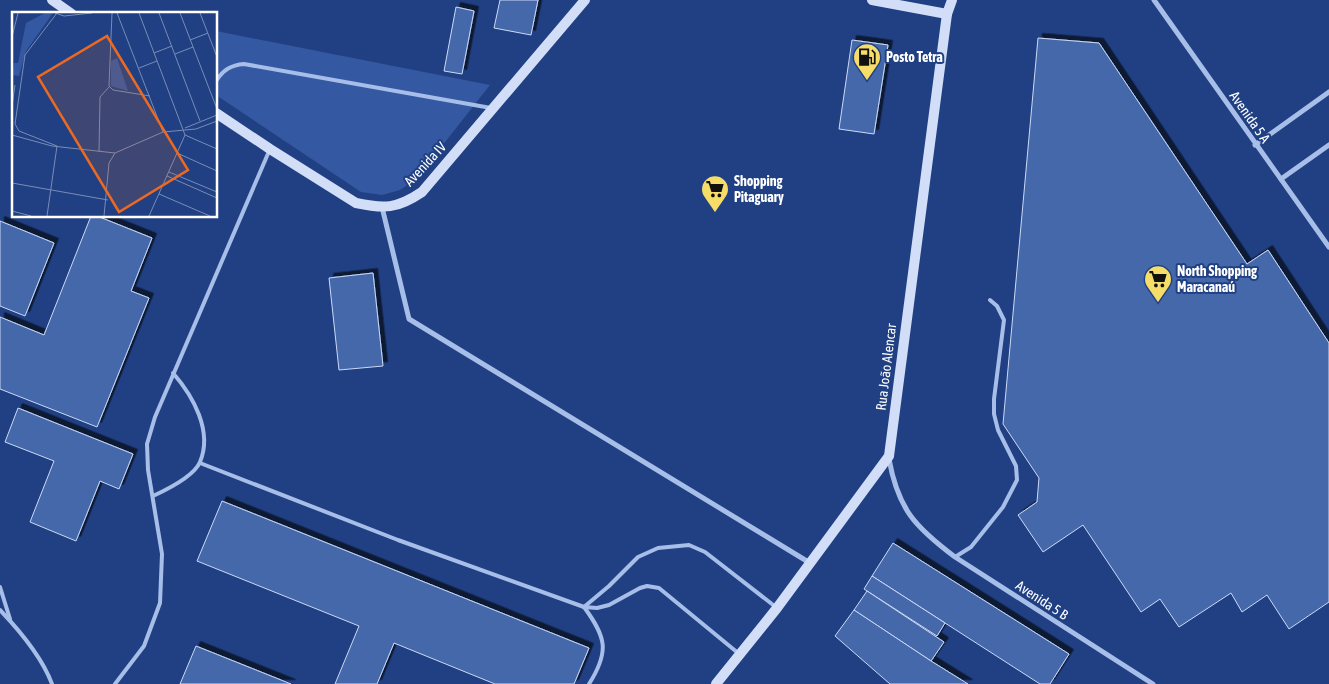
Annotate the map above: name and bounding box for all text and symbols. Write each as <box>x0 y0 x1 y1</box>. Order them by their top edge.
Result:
inset map <box>12 12 218 218</box>
fuel station icon: Posto Tetra <box>852 42 882 81</box>
place label: Posto Tetra <box>886 49 943 65</box>
street label: Avenida 5 A <box>1226 88 1274 146</box>
street label: Avenida IV <box>401 139 449 189</box>
place label: Shopping Pitaguary <box>734 173 784 205</box>
supermarket icon: Shopping Pitaguary <box>700 174 730 213</box>
place label: North Shopping Maracanaú <box>1177 263 1258 295</box>
supermarket icon: North Shopping Maracanaú <box>1143 264 1173 303</box>
street label: Rua João Alencar <box>873 322 899 411</box>
street label: Avenida 5 B <box>1013 577 1071 623</box>

